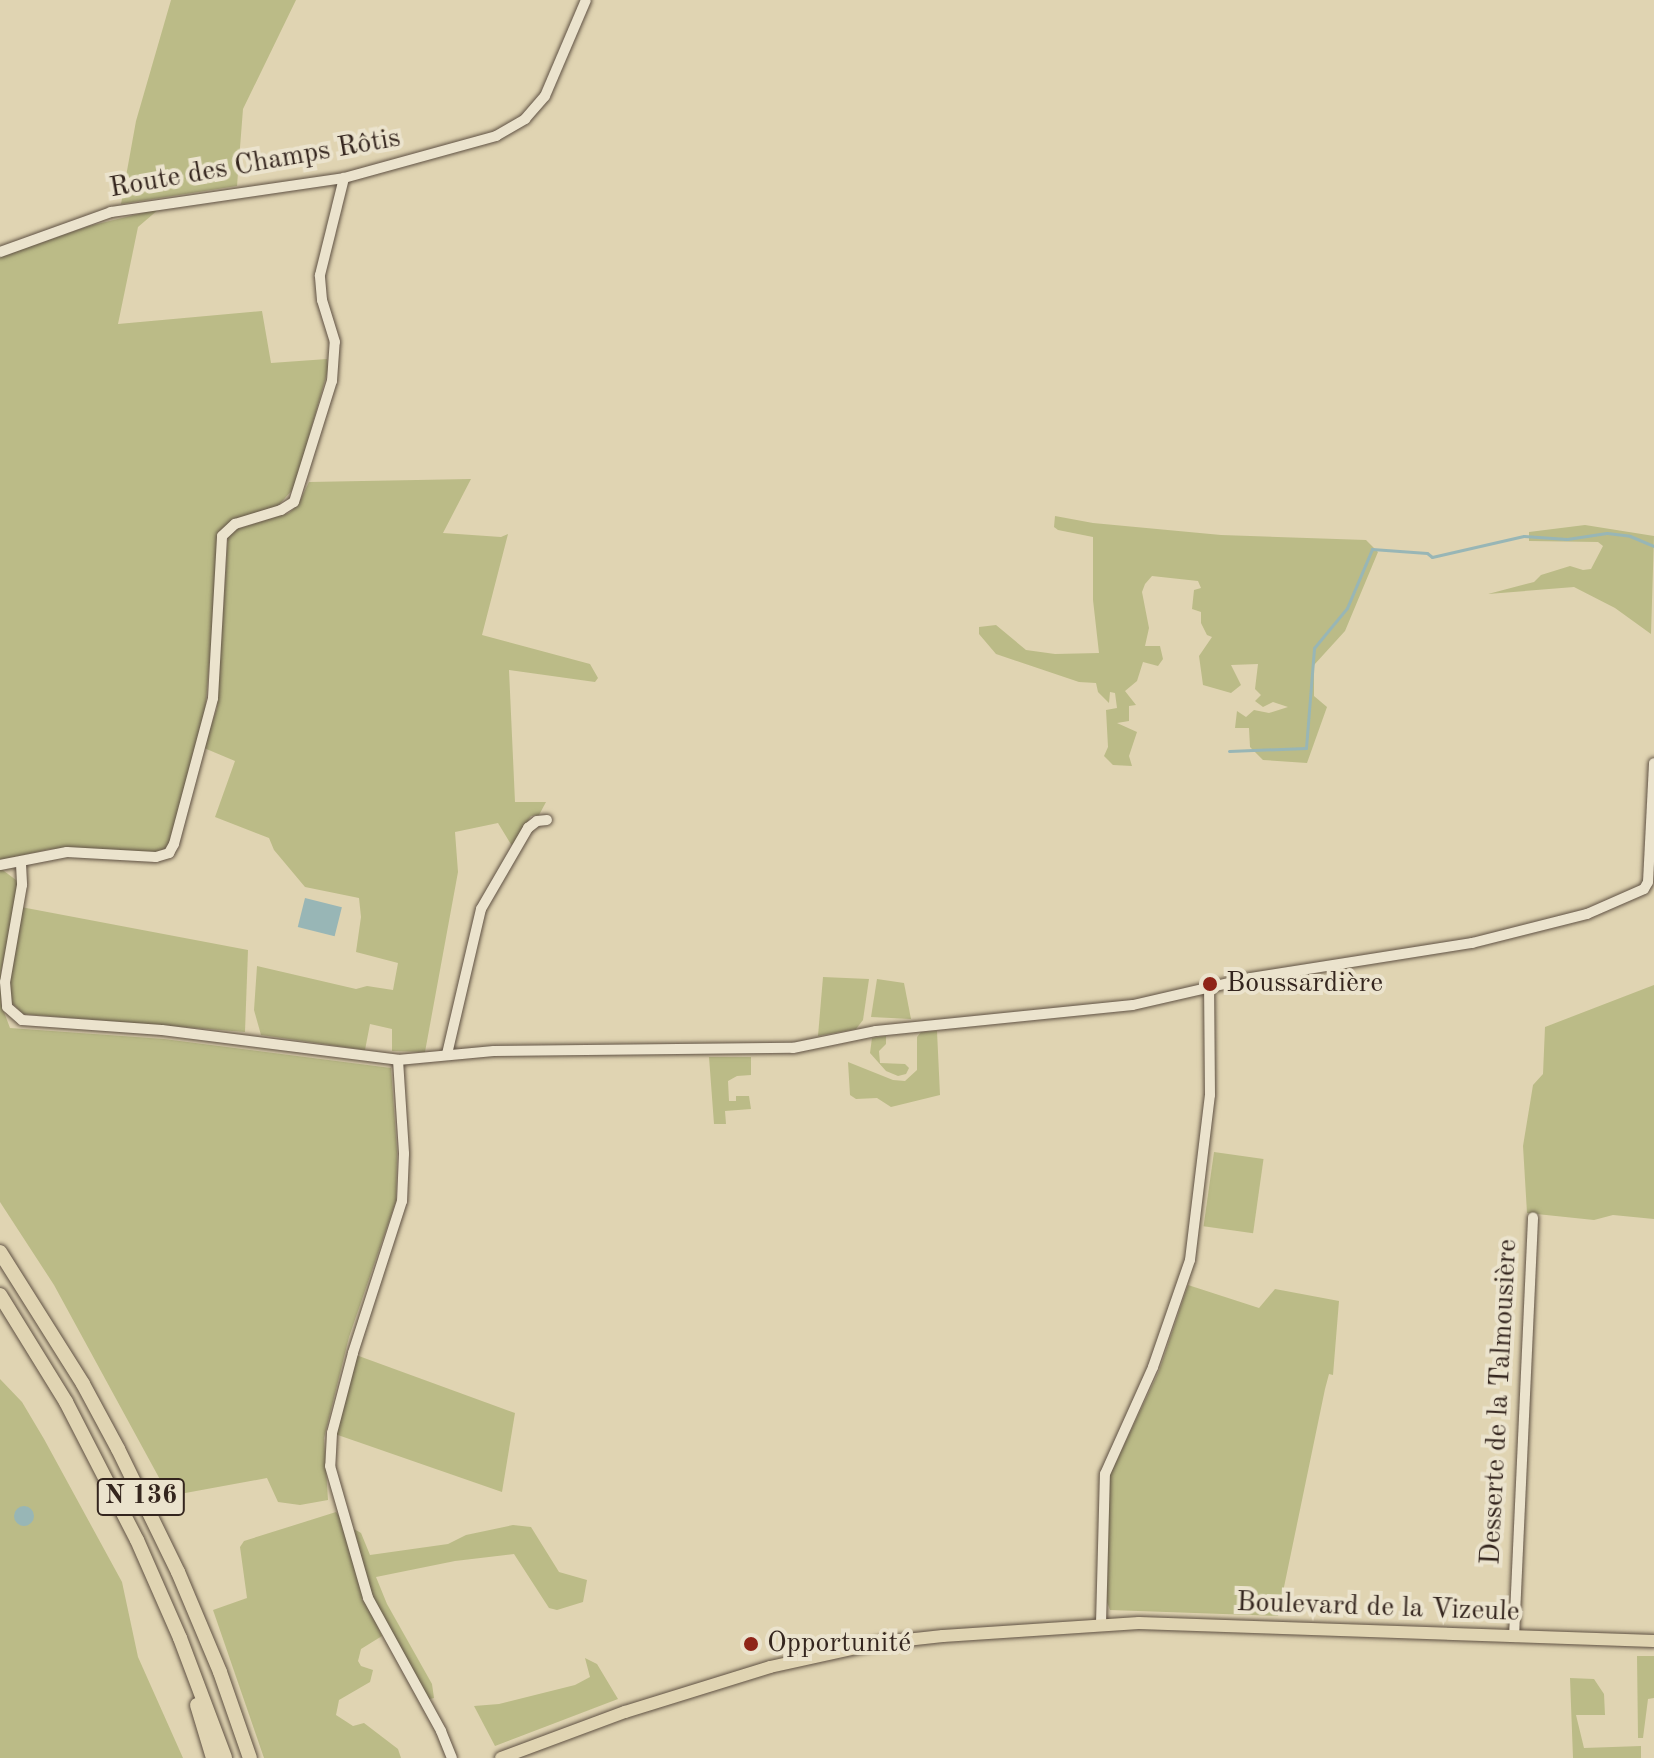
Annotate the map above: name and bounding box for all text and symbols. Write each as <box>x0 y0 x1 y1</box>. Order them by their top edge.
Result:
street label: Route des Champs Rôtis <box>107 122 403 206</box>
place label: Boussardière <box>1226 967 1383 1001</box>
marker: Boussardière <box>1201 975 1219 993</box>
street label: Desserte de la Talmousière <box>1475 1238 1525 1566</box>
road number: N 136 <box>95 1475 187 1519</box>
street label: Boulevard de la Vizeule <box>1236 1586 1520 1630</box>
place label: Opportunité <box>767 1627 911 1661</box>
marker: Opportunité <box>742 1635 760 1653</box>

